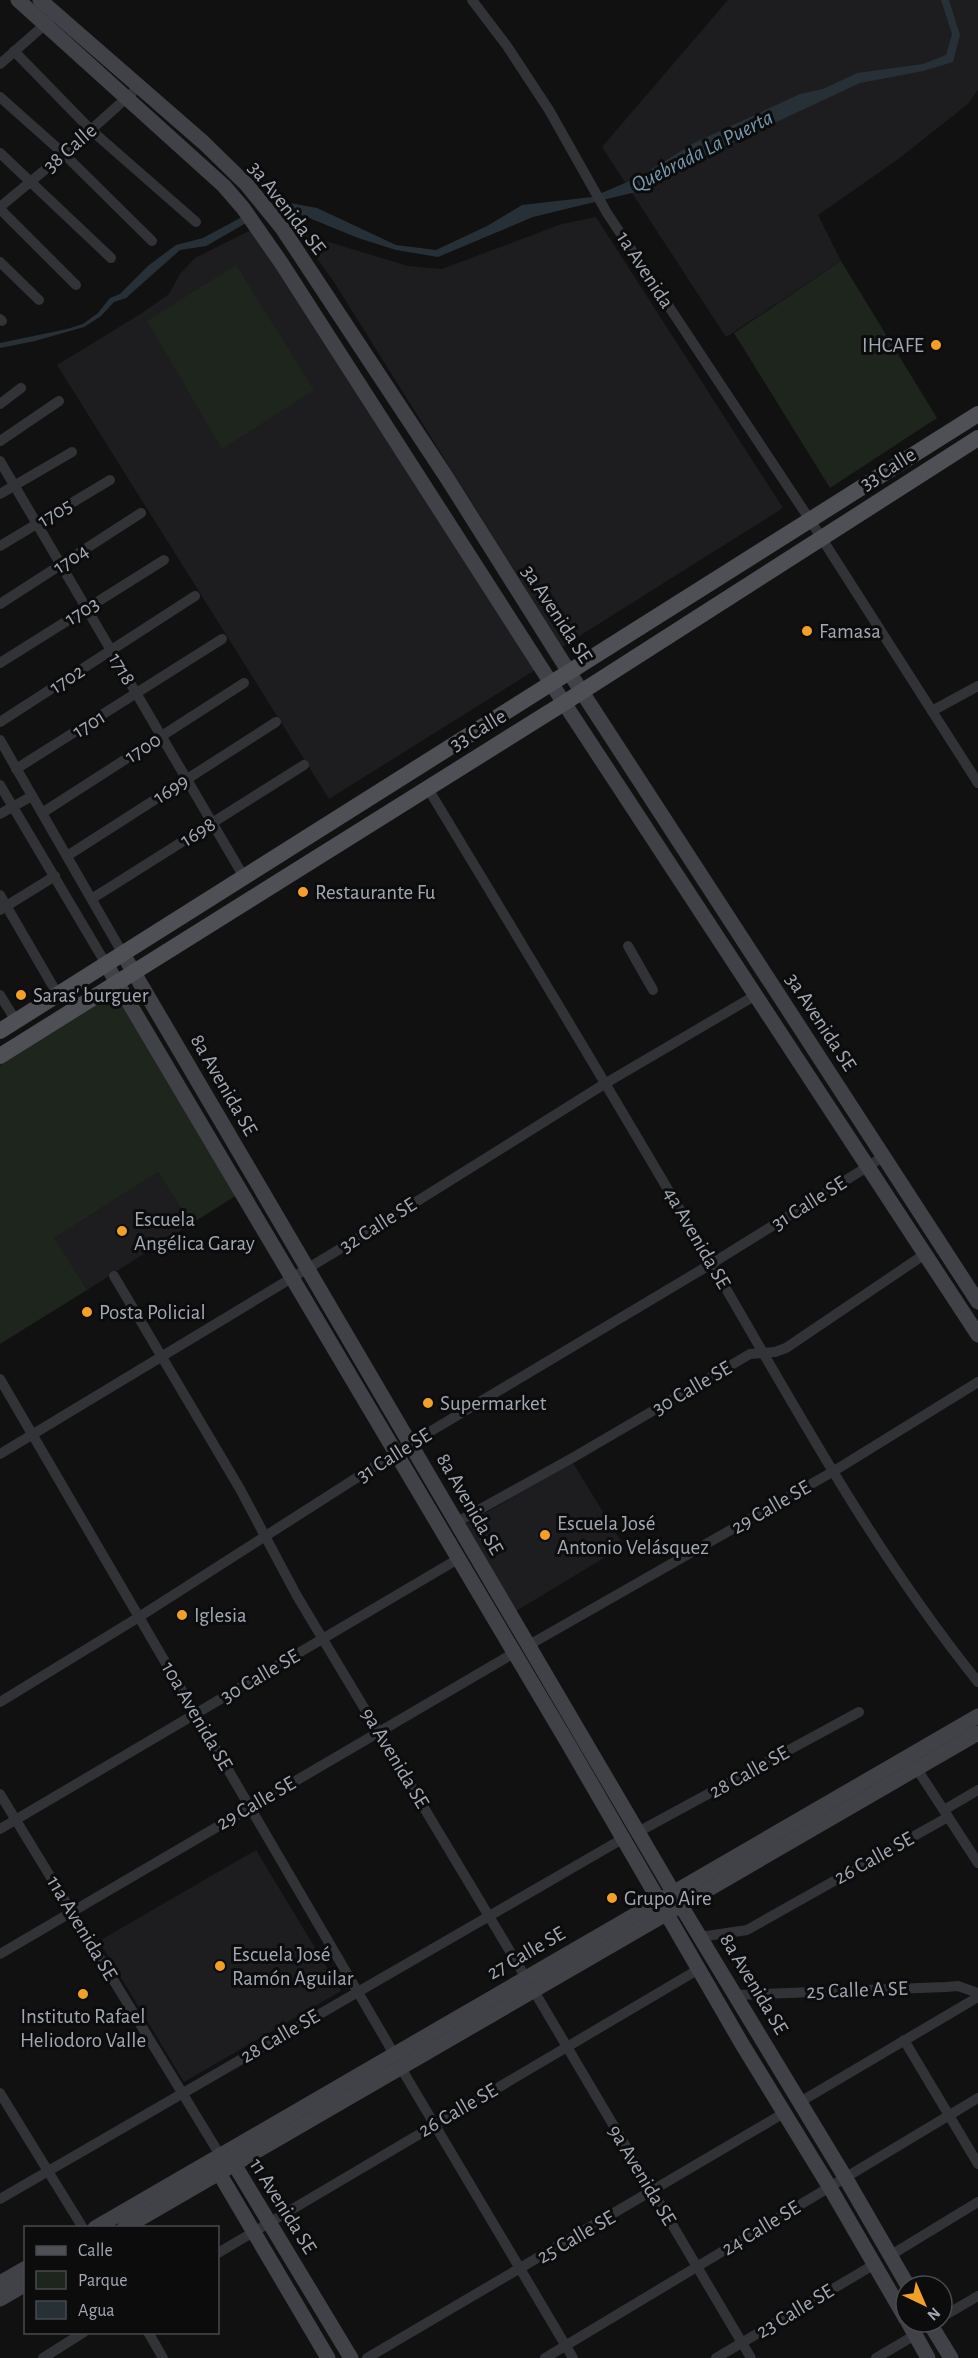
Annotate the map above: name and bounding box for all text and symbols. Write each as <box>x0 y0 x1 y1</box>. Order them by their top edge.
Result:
water label: Quebrada La Puerta <box>628 106 776 196</box>
street label: 38 Calle <box>39 119 101 177</box>
street label: 3a Avenida SE <box>244 157 330 259</box>
street label: 1a Avenida <box>613 228 678 312</box>
place label: IHCAFE <box>862 335 924 356</box>
marker: IHCAFE <box>929 338 943 352</box>
street label: 33 Calle <box>856 444 920 494</box>
street label: 1705 <box>34 495 76 531</box>
street label: 1704 <box>50 540 92 578</box>
street label: 3a Avenida SE <box>518 561 596 667</box>
street label: 1703 <box>61 593 103 629</box>
place label: Famasa <box>819 621 881 642</box>
marker: Famasa <box>800 624 814 638</box>
street label: 1718 <box>105 649 139 689</box>
street label: 1702 <box>46 660 88 698</box>
street label: 33 Calle <box>446 705 510 755</box>
street label: 1701 <box>69 706 109 742</box>
street label: 1700 <box>121 729 165 767</box>
street label: 1699 <box>150 770 192 808</box>
street label: 1698 <box>177 813 219 851</box>
place label: Restaurante Fu <box>315 882 436 903</box>
marker: Restaurante Fu <box>296 885 310 899</box>
street label: 3a Avenida SE <box>782 969 860 1075</box>
place label: Saras' burguer <box>33 985 149 1006</box>
marker: Saras' burguer <box>14 988 28 1002</box>
street label: 8a Avenida SE <box>187 1031 261 1139</box>
street label: 31 Calle SE <box>768 1172 850 1234</box>
street label: 4a Avenida SE <box>660 1184 734 1292</box>
street label: 32 Calle SE <box>336 1193 420 1257</box>
place label: Escuela Angélica Garay <box>134 1209 255 1254</box>
marker: Escuela Angélica Garay <box>115 1224 129 1238</box>
place label: Posta Policial <box>99 1302 206 1323</box>
marker: Posta Policial <box>80 1305 94 1319</box>
street label: 30 Calle SE <box>649 1357 735 1419</box>
place label: Supermarket <box>440 1393 547 1414</box>
marker: Supermarket <box>421 1396 435 1410</box>
street label: 31 Calle SE <box>353 1424 435 1486</box>
street label: 8a Avenida SE <box>433 1450 507 1558</box>
street label: 29 Calle SE <box>728 1476 814 1538</box>
place label: Escuela José Antonio Velásquez <box>557 1513 709 1558</box>
marker: Escuela José Antonio Velásquez <box>538 1528 552 1542</box>
place label: Iglesia <box>194 1605 247 1626</box>
marker: Iglesia <box>175 1608 189 1622</box>
street label: 30 Calle SE <box>217 1645 303 1707</box>
street label: 10a Avenida SE <box>158 1658 236 1774</box>
street label: 9a Avenida SE <box>357 1704 433 1812</box>
street label: 28 Calle SE <box>706 1742 792 1802</box>
street label: 29 Calle SE <box>213 1772 299 1834</box>
street label: 26 Calle SE <box>831 1828 917 1888</box>
street label: 11a Avenida SE <box>43 1872 121 1984</box>
place label: Grupo Aire <box>624 1888 712 1909</box>
marker: Grupo Aire <box>605 1891 619 1905</box>
street label: 27 Calle SE <box>484 1922 568 1984</box>
street label: 8a Avenida SE <box>716 1930 792 2038</box>
place label: Escuela José Ramón Aguilar <box>232 1944 354 1989</box>
marker: Escuela José Ramón Aguilar <box>213 1959 227 1973</box>
street label: 25 Calle A SE <box>806 1978 908 2002</box>
marker: Instituto Rafael Heliodoro Valle <box>76 1987 90 2001</box>
street label: 28 Calle SE <box>237 2005 323 2067</box>
place label: Instituto Rafael Heliodoro Valle <box>20 2006 146 2051</box>
street label: 26 Calle SE <box>415 2079 501 2141</box>
street label: 9a Avenida SE <box>604 2121 680 2229</box>
street label: 11 Avenida SE <box>246 2155 320 2257</box>
street label: 24 Calle SE <box>718 2197 804 2259</box>
street label: 25 Calle SE <box>534 2206 618 2268</box>
legend <box>24 2226 219 2334</box>
text: Calle <box>78 2242 113 2260</box>
text: Parque <box>78 2272 127 2290</box>
north arrow <box>894 2274 954 2334</box>
street label: 23 Calle SE <box>753 2280 837 2342</box>
text: Agua <box>78 2302 115 2320</box>
text: N <box>924 2304 943 2324</box>

